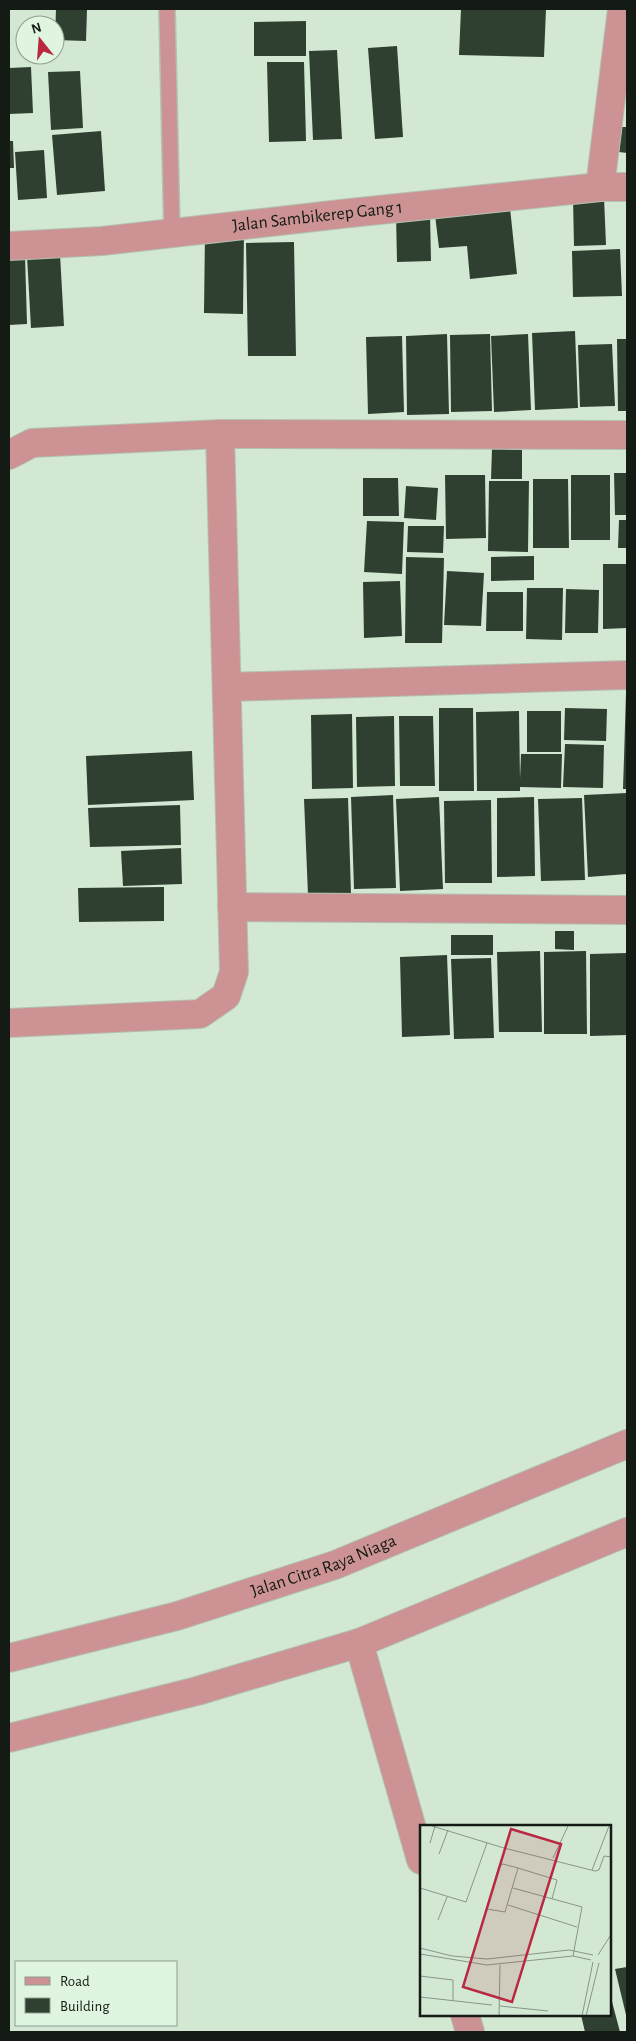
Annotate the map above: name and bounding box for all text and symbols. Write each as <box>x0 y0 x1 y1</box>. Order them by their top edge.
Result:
north arrow <box>15 15 65 65</box>
text: N <box>30 20 43 37</box>
street label: Jalan Sambikerep Gang 1 <box>231 199 404 235</box>
street label: Jalan Citra Raya Niaga <box>249 1532 399 1601</box>
inset map <box>420 1825 611 2016</box>
legend <box>15 1961 178 2026</box>
text: Road <box>60 1974 90 1989</box>
text: Building <box>60 1999 110 2014</box>

